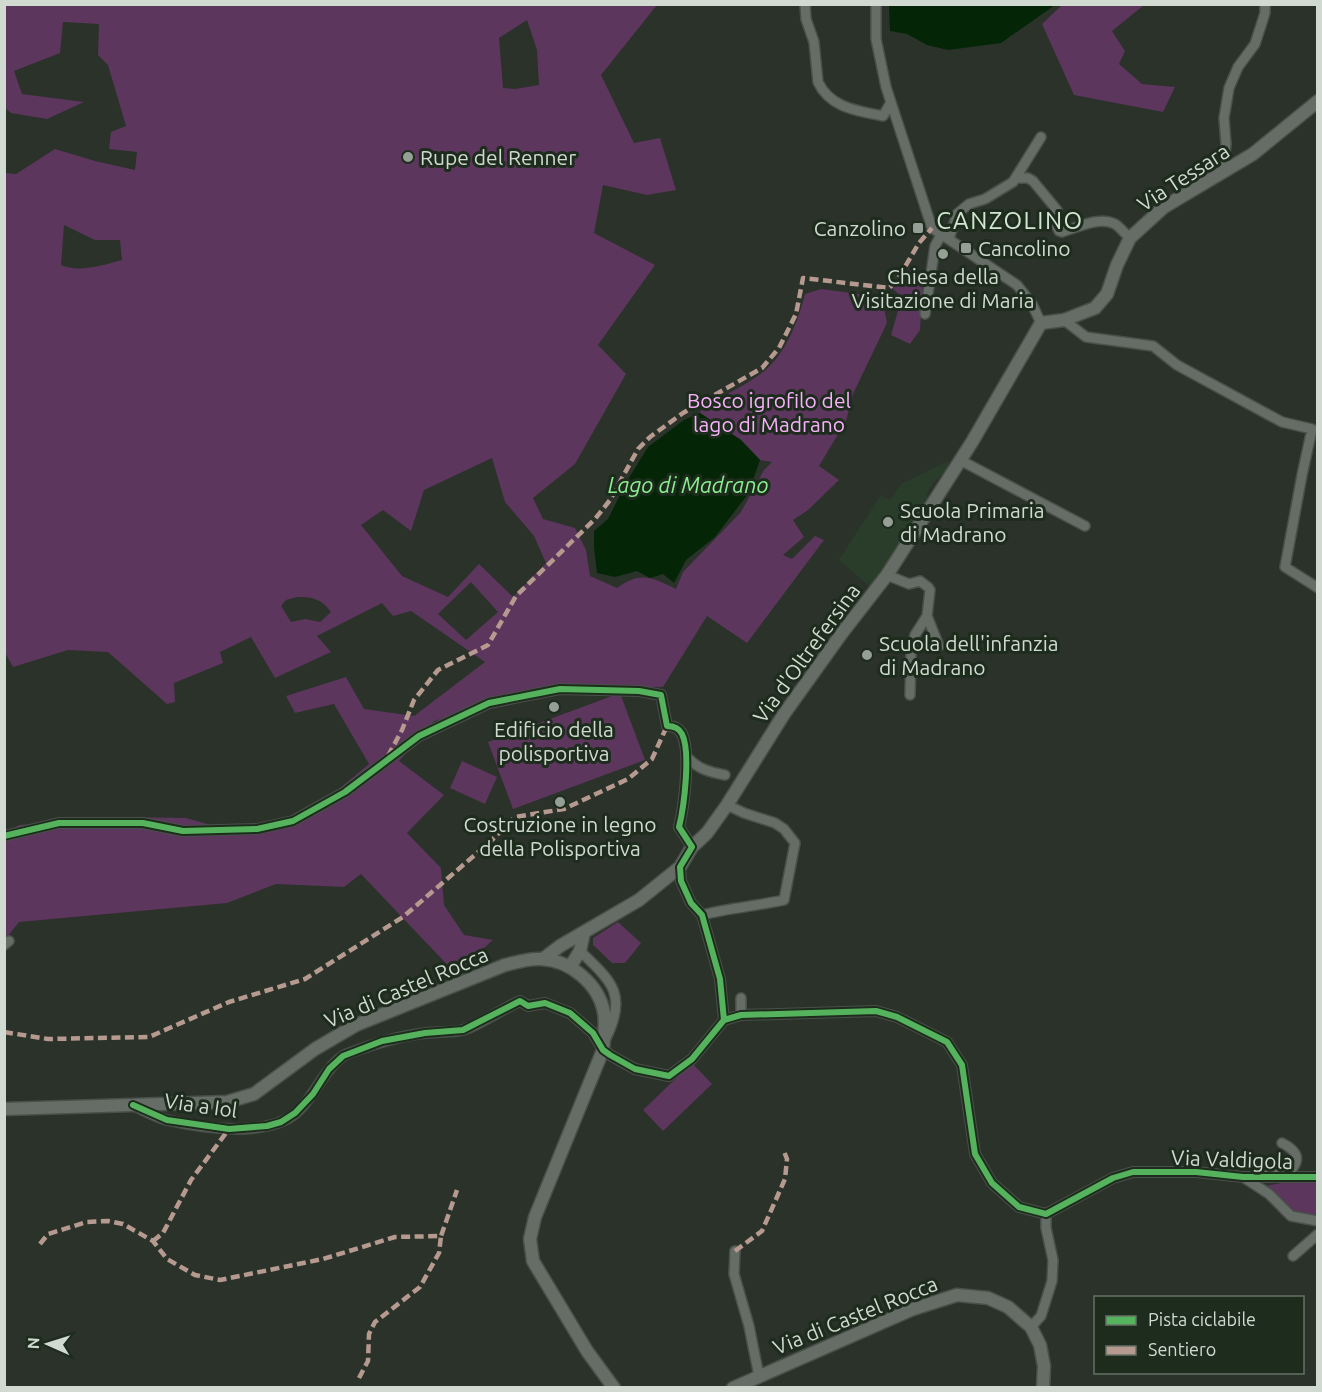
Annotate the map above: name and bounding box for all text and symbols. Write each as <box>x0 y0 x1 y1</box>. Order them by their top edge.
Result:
street label: Via Tessara <box>1133 138 1233 216</box>
place label: Rupe del Renner <box>420 145 576 169</box>
marker: Rupe del Renner <box>401 150 415 164</box>
district label: CANZOLINO <box>936 207 1084 234</box>
place label: Canzolino <box>814 216 906 240</box>
marker: Canzolino <box>911 221 925 235</box>
place label: Cancolino <box>978 236 1071 260</box>
marker: Cancolino <box>959 241 973 255</box>
marker: Chiesa della Visitazione di Maria <box>936 247 950 261</box>
place label: Chiesa della Visitazione di Maria <box>852 264 1034 312</box>
park label: Bosco igrofilo del lago di Madrano <box>687 388 851 436</box>
water label: Lago di Madrano <box>608 472 768 497</box>
place label: Scuola Primaria di Madrano <box>900 498 1045 546</box>
marker: Scuola Primaria di Madrano <box>881 515 895 529</box>
street label: Via d'Oltrefersina <box>748 579 864 727</box>
place label: Scuola dell'infanzia di Madrano <box>879 631 1059 679</box>
marker: Scuola dell'infanzia di Madrano <box>860 648 874 662</box>
marker: Edificio della polisportiva <box>547 700 561 714</box>
place label: Edificio della polisportiva <box>494 717 614 765</box>
marker: Costruzione in legno della Polisportiva <box>553 795 567 809</box>
place label: Costruzione in legno della Polisportiva <box>463 812 657 860</box>
street label: Via di Castel Rocca <box>321 942 491 1032</box>
street label: Via a Iol <box>163 1088 239 1122</box>
street label: Via Valdigola <box>1171 1145 1293 1173</box>
street label: Via di Castel Rocca <box>769 1271 941 1359</box>
legend <box>1094 1296 1304 1374</box>
text: Pista ciclabile <box>1148 1309 1256 1329</box>
north arrow <box>18 1314 78 1374</box>
text: N <box>24 1337 42 1350</box>
text: Sentiero <box>1148 1339 1216 1359</box>

